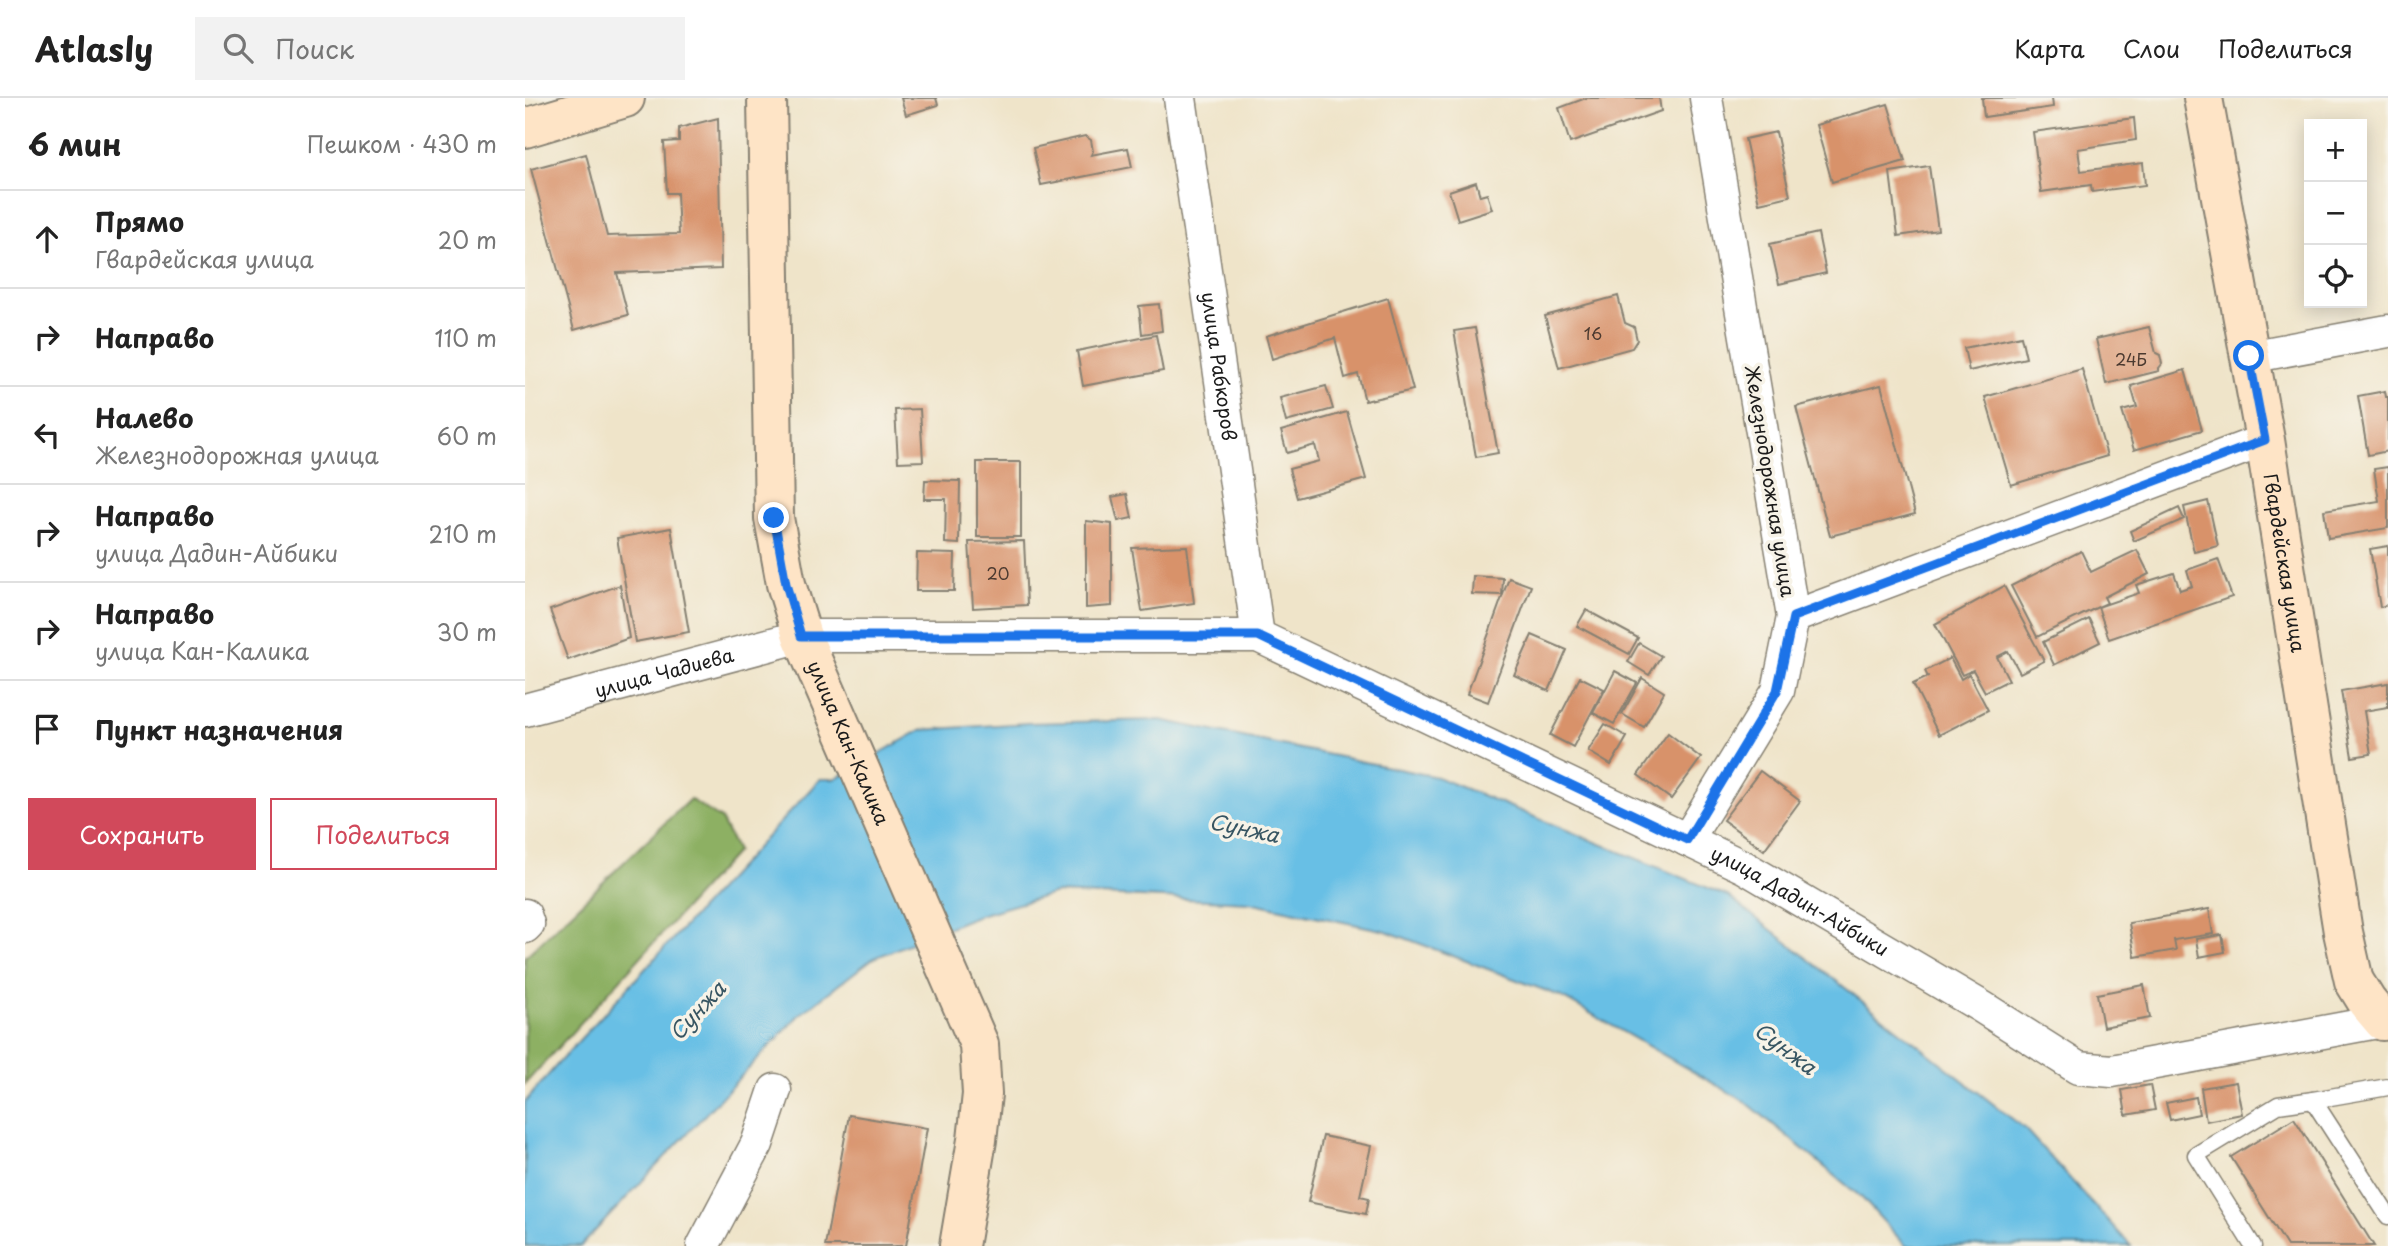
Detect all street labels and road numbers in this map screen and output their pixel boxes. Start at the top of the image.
street label: улица Рабкоров [1195,290,1245,442]
street label: Железнодорожная улица [1739,363,1803,599]
street label: Гвардейская улица [2257,471,2313,654]
street label: улица Чадиева [591,640,737,704]
street label: улица Кан-Калика [801,656,897,829]
street label: улица Дадин-Айбики [1706,838,1894,962]

